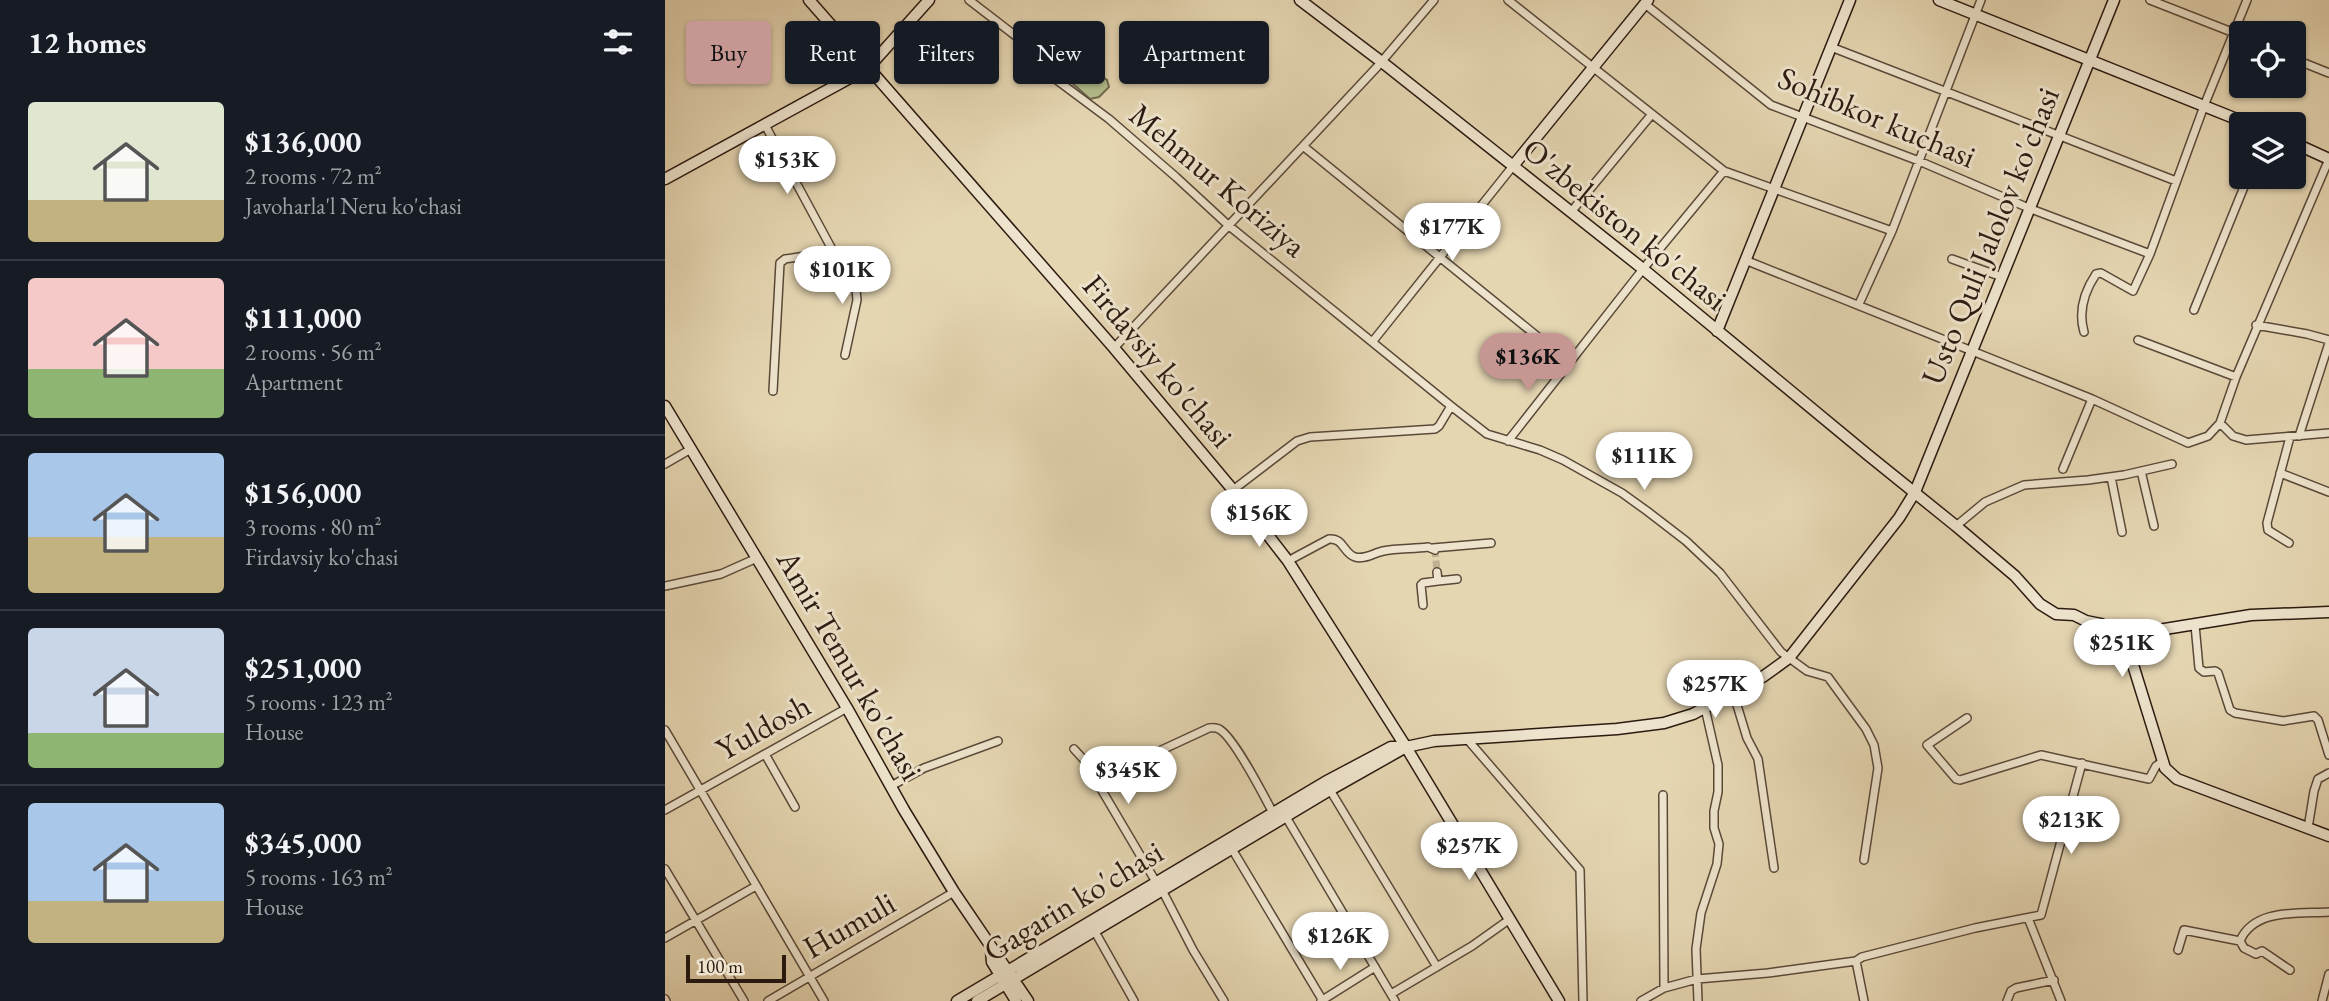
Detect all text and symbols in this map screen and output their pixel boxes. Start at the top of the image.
chip: Buy [686,21,771,84]
chip: Rent [785,21,880,84]
chip: Filters [894,21,999,84]
chip: New [1013,21,1105,84]
chip: Apartment [1119,21,1269,84]
map controls [2229,21,2306,189]
button: locate [2229,21,2306,98]
text: 12 homes [28,23,146,62]
icon: filters [599,23,637,61]
street label: Sohibkor kuchasi [1772,56,1982,178]
street label: Usto Quli Jalolov ko'chasi [1911,81,2069,391]
street label: Mehmur Koriziya [1121,94,1315,266]
button: layers [2229,112,2306,189]
text: $136,000 [245,122,361,161]
street label: O'zbekiston ko'chasi [1514,128,1736,320]
icon: home [84,130,168,214]
pin: $153K [738,136,836,196]
text: $153K [755,144,819,174]
text: 2 rooms · 72 m² [245,161,382,191]
text: Javoharla'l Neru ko'chasi [245,191,462,221]
pin: $177K [1403,204,1501,263]
text: $177K [1420,211,1484,241]
pin: $101K [793,246,891,306]
text: $101K [810,254,874,284]
street label: Firdavsiy ko'chasi [1073,266,1243,456]
text: $111,000 [245,298,361,337]
icon: home [84,306,168,390]
pin: $136K [1479,334,1577,393]
text: 2 rooms · 56 m² [245,337,382,367]
text: $136K [1496,341,1560,371]
text: Apartment [245,367,343,397]
pin: $111K [1595,433,1693,492]
text: $111K [1612,440,1676,470]
text: $156,000 [245,473,361,512]
icon: home [84,481,168,565]
pin: $156K [1210,490,1308,549]
text: $156K [1227,497,1291,527]
text: 3 rooms · 80 m² [245,512,382,542]
street label: Amir Temur ko'chasi [767,541,933,788]
text: Firdavsiy ko'chasi [245,542,398,572]
pin: $251K [2073,620,2171,679]
text: $251K [2090,627,2154,657]
text: $251,000 [245,648,361,687]
icon: home [84,656,168,740]
pin: $257K [1666,660,1764,720]
text: $257K [1683,668,1747,698]
street label: Yuldosh [708,684,818,770]
text: 5 rooms · 123 m² [245,687,393,717]
text: House [245,717,304,747]
pin: $345K [1079,746,1177,806]
text: $345K [1096,754,1160,784]
pin: $213K [2022,796,2120,856]
text: $213K [2039,804,2103,834]
pin: $257K [1420,822,1518,882]
text: $345,000 [245,823,361,862]
text: $257K [1437,830,1501,860]
icon: home [84,831,168,915]
street label: Gagarin ko'chasi [975,831,1171,971]
text: 5 rooms · 163 m² [245,862,393,892]
street label: Humuli [795,882,903,968]
text: House [245,892,304,922]
pin: $126K [1291,912,1389,972]
text: $126K [1308,920,1372,950]
scale bar [686,952,786,984]
text: 100 m [697,954,743,979]

